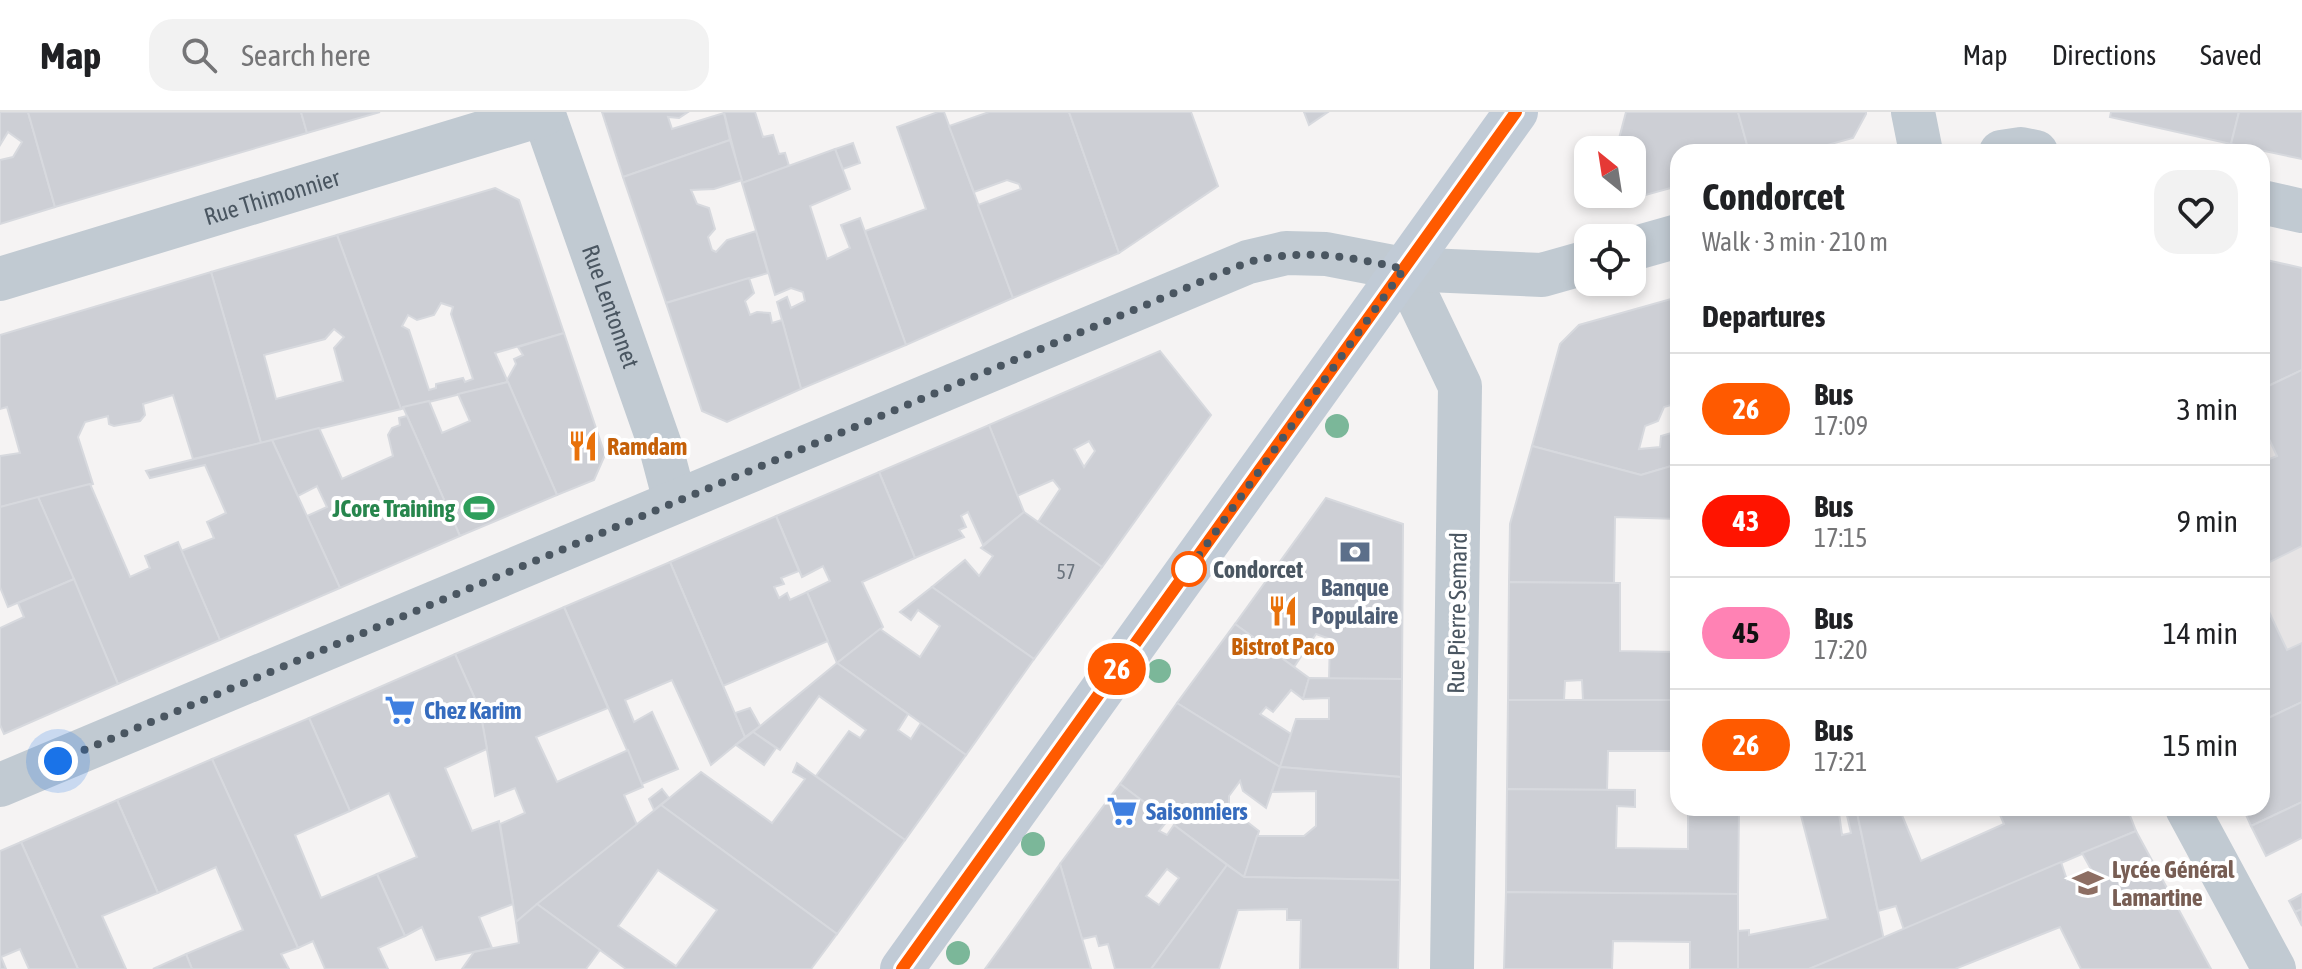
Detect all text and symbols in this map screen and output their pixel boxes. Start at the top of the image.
search box [149,19,709,91]
icon: search [177,33,221,77]
text: Map [40,34,101,77]
text: Search here [241,38,371,72]
text: Map [1963,39,2008,71]
text: Directions [2052,39,2156,71]
text: Saved [2200,39,2262,71]
north arrow [1574,136,1646,208]
map controls [1574,136,1646,296]
street label: Rue Thimonnier [201,163,344,230]
button: heart [2154,170,2238,254]
text: Condorcet [1702,175,1845,218]
button: locate [1574,224,1646,296]
text: Walk · 3 min · 210 m [1702,227,1888,257]
street label: Rue Lentonnet [577,241,645,372]
text: Departures [1702,299,1825,333]
text: Bus [1814,377,1853,411]
text: 3 min [2177,392,2238,426]
text: 26 [1733,393,1759,425]
text: 17:09 [1814,411,1868,441]
restaurant icon: Ramdam [566,429,600,463]
place label: Ramdam [607,433,687,460]
text: Bus [1814,489,1853,523]
sports icon: JCore Training [462,491,496,525]
place label: JCore Training [331,495,456,522]
text: 9 min [2177,504,2238,538]
text: 43 [1733,505,1759,537]
text: 17:15 [1814,523,1868,553]
street label: Rue Pierre Semard [1442,532,1472,694]
bank icon: Banque Populaire [1338,535,1372,569]
marker: Condorcet [1172,552,1206,586]
place label: Condorcet [1213,556,1303,583]
house number: 57 [1057,560,1075,583]
place label: Banque Populaire [1312,574,1398,629]
restaurant icon: Bistrot Paco [1266,594,1300,628]
text: Bus [1814,601,1853,635]
text: 14 min [2163,616,2238,650]
text: 45 [1733,617,1759,649]
place label: Bistrot Paco [1231,633,1335,660]
text: 17:20 [1814,635,1868,665]
line badge: 26 [1081,643,1153,695]
text: 26 [1104,653,1130,685]
supermarket icon: Chez Karim [383,693,417,727]
place label: Chez Karim [424,697,522,724]
text: Bus [1814,713,1853,747]
text: 15 min [2163,728,2238,762]
text: 26 [1733,729,1759,761]
your location [38,741,78,781]
text: 17:21 [1814,747,1868,777]
supermarket icon: Saisonniers [1105,794,1139,828]
place label: Saisonniers [1146,798,1248,825]
place label: Lycée Général Lamartine [2112,856,2235,911]
school or university icon: Lycée Général Lamartine [2071,866,2105,900]

